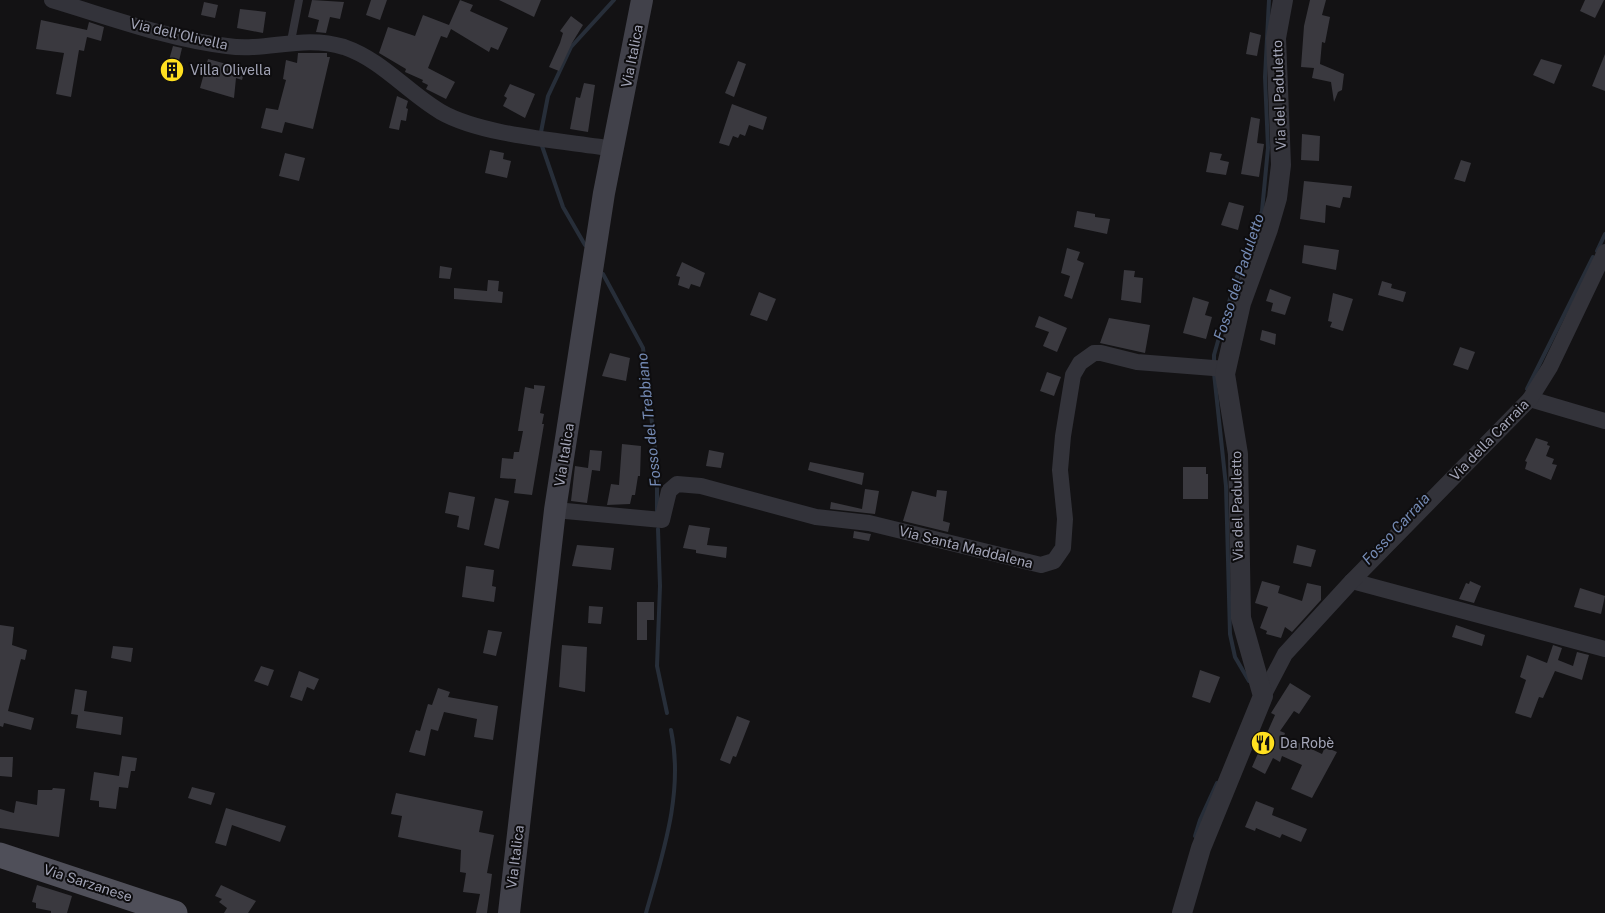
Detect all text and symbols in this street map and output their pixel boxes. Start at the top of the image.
street label: Via dell'Olivella [129,15,229,53]
street label: Via Italica [618,23,646,89]
street label: Via del Paduletto [1269,40,1289,150]
building icon: Villa Olivella [159,57,185,83]
place label: Villa Olivella [190,62,271,78]
water label: Fosso del Paduletto [1210,211,1267,342]
water label: Fosso del Trebbiano [633,352,664,488]
street label: Via della Carraia [1446,396,1532,484]
street label: Via Italica [551,422,577,488]
street label: Via del Paduletto [1228,451,1246,561]
water label: Fosso Carraia [1358,489,1433,568]
street label: Via Santa Maddalena [897,523,1035,571]
restaurant icon: Da Robè [1250,730,1276,756]
place label: Da Robè [1280,735,1334,751]
street label: Via Italica [503,824,527,890]
street label: Via Sarzanese [42,861,134,905]

